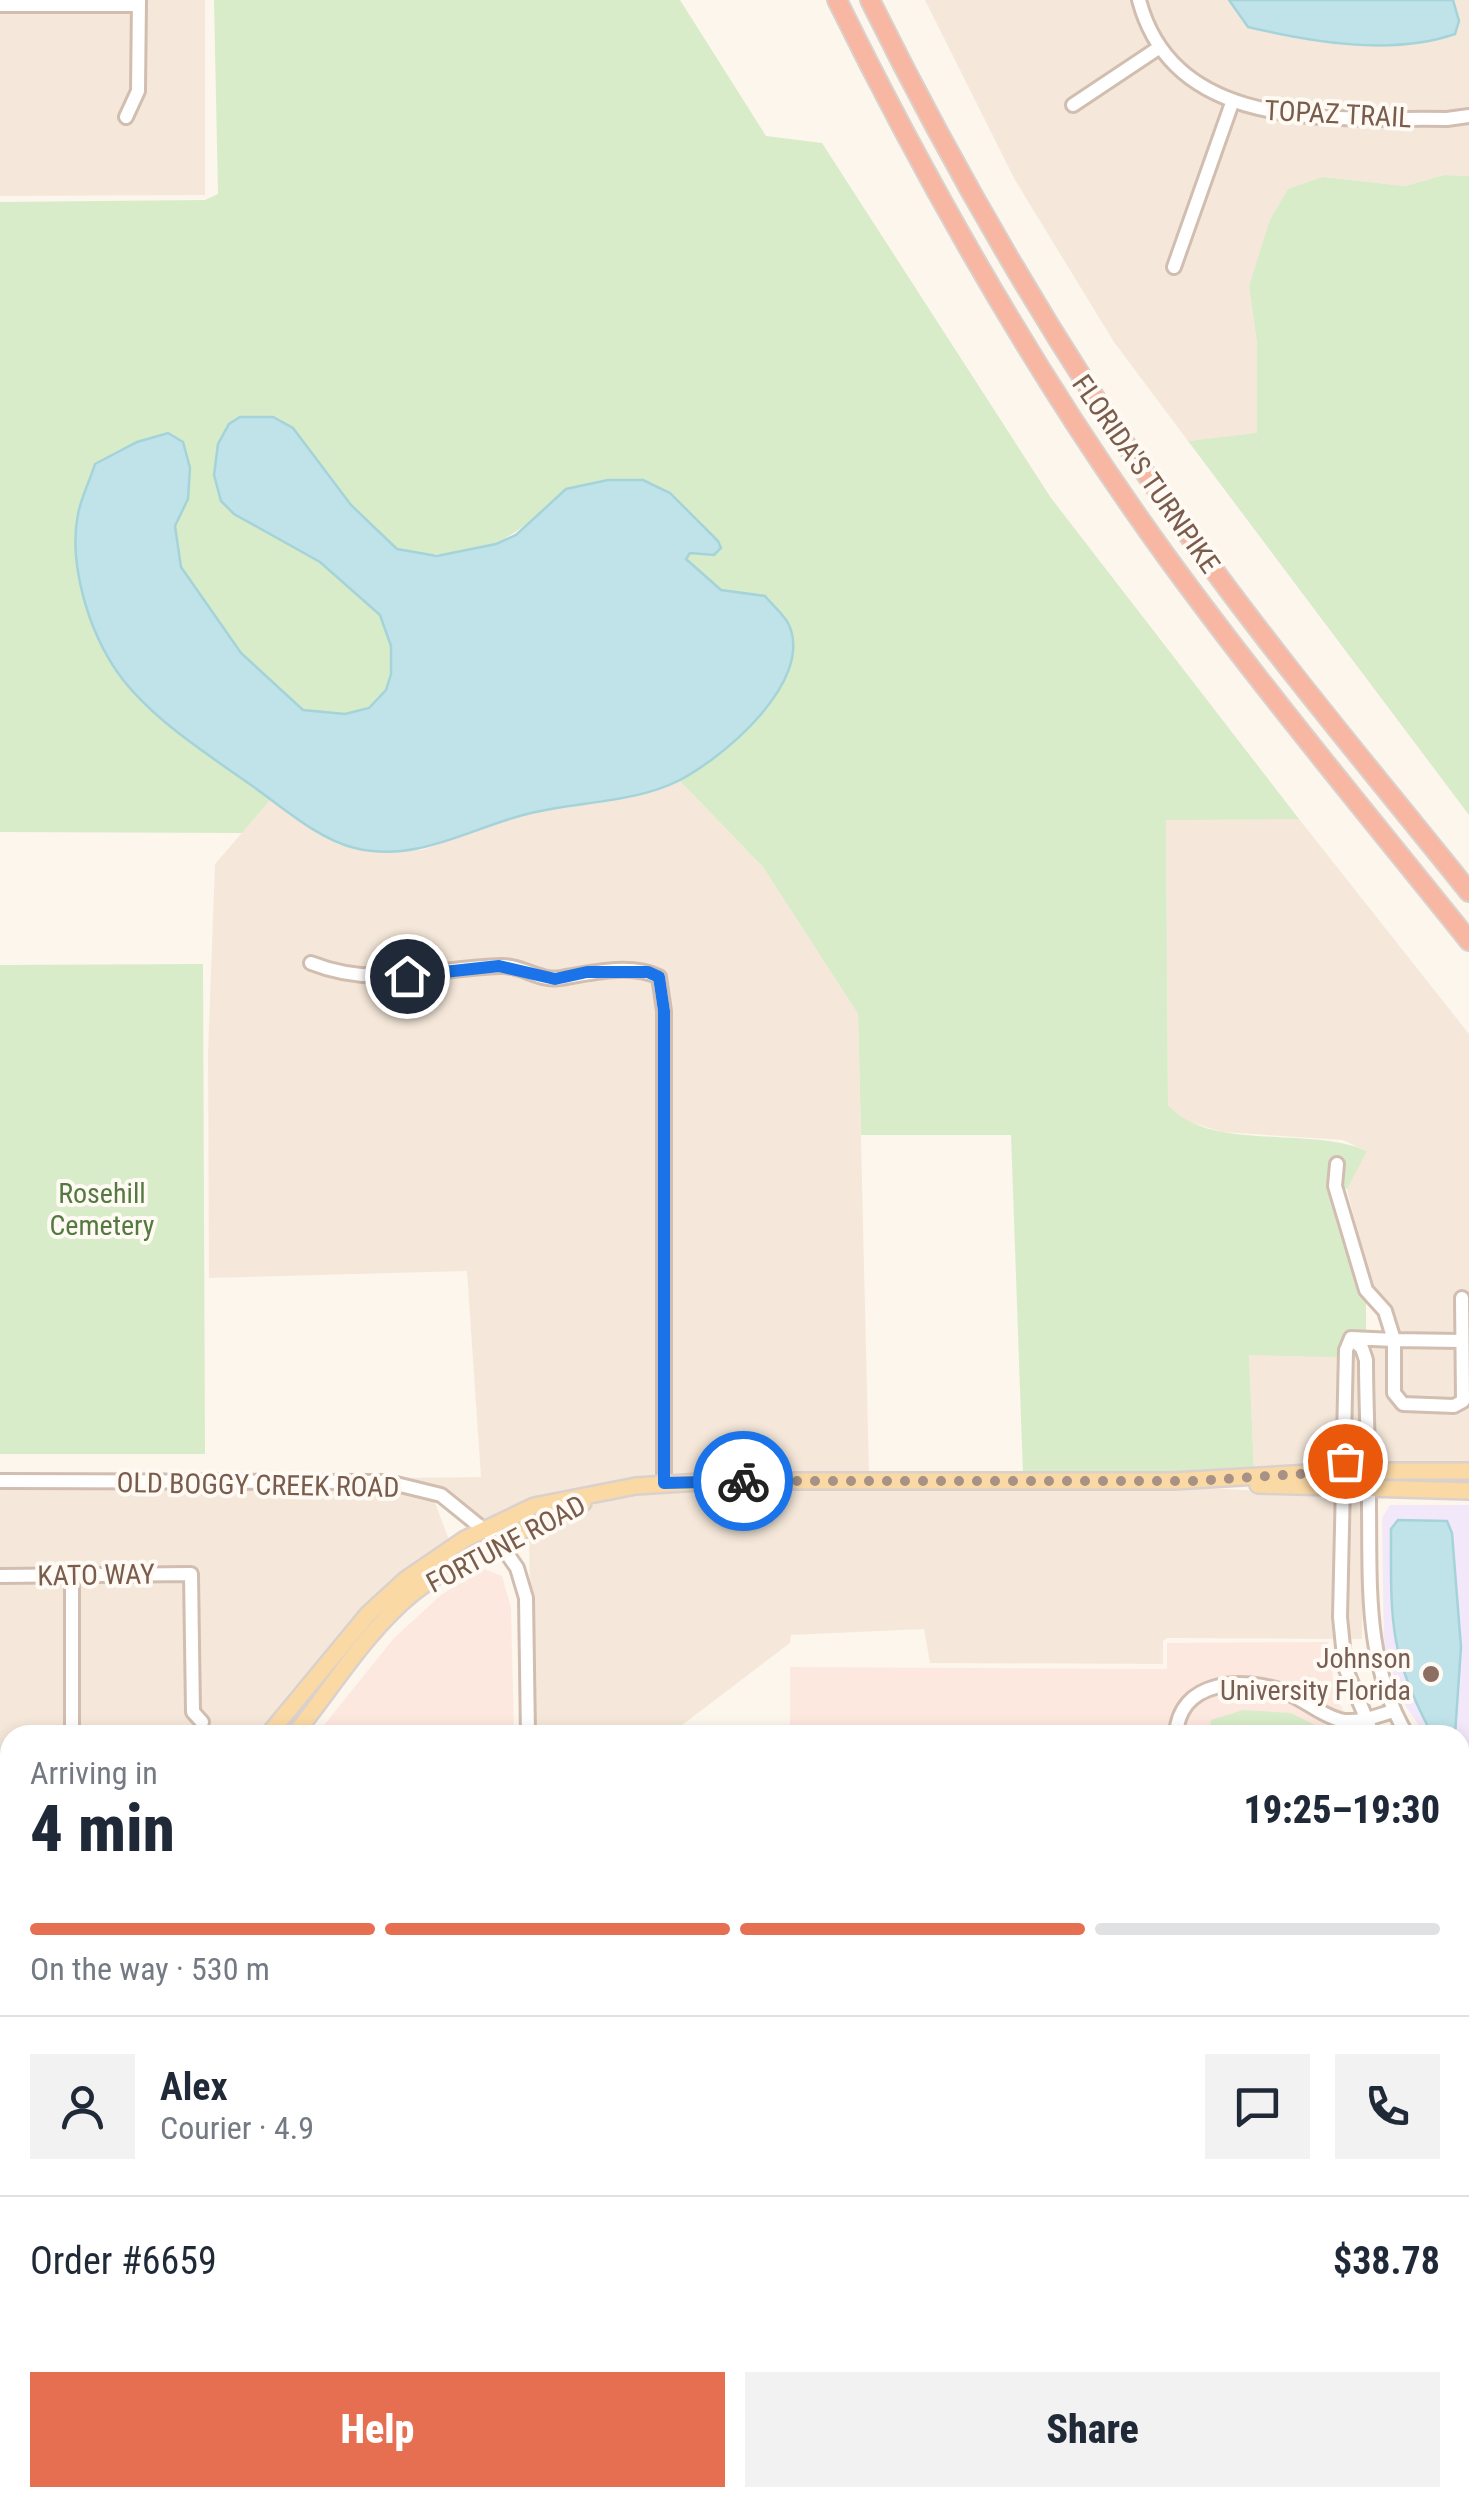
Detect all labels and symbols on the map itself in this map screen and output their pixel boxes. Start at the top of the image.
street label: TOPAZ TRAIL [1264,94,1412,134]
street label: FLORIDA'S TURNPIKE [1065,369,1227,579]
pin [365,934,450,1019]
park label: Rosehill Cemetery [49,1177,155,1242]
pin [1303,1419,1388,1504]
courier [693,1431,793,1531]
street label: OLD BOGGY CREEK ROAD [116,1466,400,1504]
street label: FORTUNE ROAD [421,1488,591,1600]
street label: KATO WAY [37,1557,155,1593]
place label: Johnson University Florida [1220,1642,1411,1707]
marker: Johnson University Florida [1420,1663,1442,1685]

